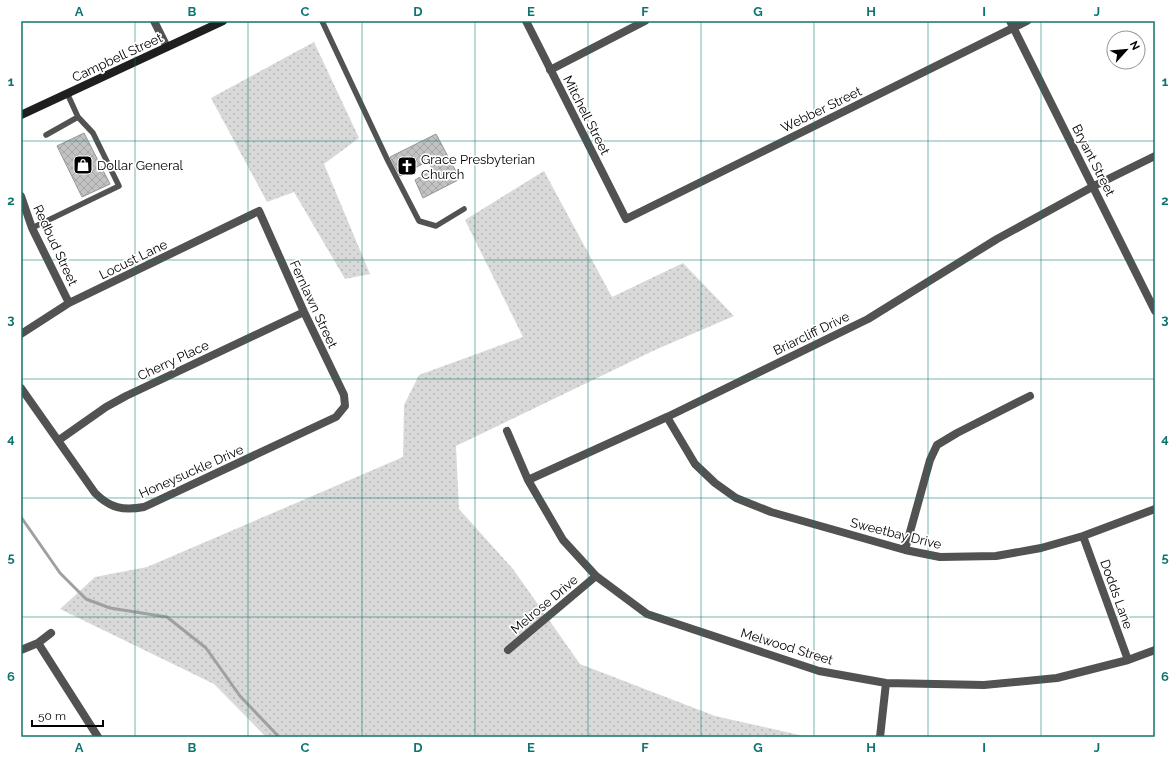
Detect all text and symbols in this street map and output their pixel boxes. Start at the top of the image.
text: A [75,4,84,19]
text: B [188,4,197,19]
text: C [301,4,310,19]
text: D [413,4,423,19]
text: E [527,4,535,19]
text: F [641,4,649,19]
text: G [753,4,763,19]
text: H [866,4,876,19]
text: I [982,4,986,19]
text: J [1094,4,1100,19]
street label: Campbell Street [70,30,165,85]
north arrow [1106,30,1146,70]
text: N [1127,39,1142,52]
street label: Mitchell Street [560,73,613,158]
text: 1 [8,74,15,89]
text: 1 [1162,74,1169,89]
street label: Webber Street [779,83,864,135]
street label: Bryant Street [1069,122,1118,199]
place label: Grace Presbyterian Church [421,152,535,182]
shop icon: Dollar General [72,154,94,176]
church icon: Grace Presbyterian Church [396,155,418,177]
place label: Dollar General [97,158,184,173]
text: 2 [7,193,15,208]
text: 2 [1161,193,1169,208]
street label: Redbud Street [30,203,81,288]
street label: Locust Lane [97,236,170,282]
street label: Fernlawn Street [287,258,341,351]
street label: Briarcliff Drive [771,308,852,358]
text: 3 [7,312,15,327]
text: 3 [1161,312,1169,327]
street label: Cherry Place [135,337,211,383]
text: 4 [7,431,15,446]
text: 4 [1161,431,1169,446]
street label: Honeysuckle Drive [137,442,246,501]
street label: Sweetbay Drive [849,515,943,552]
text: 5 [7,550,15,565]
text: 5 [1161,550,1169,565]
street label: Dodds Lane [1097,557,1136,631]
street label: Melrose Drive [508,572,581,637]
street label: Melwood Street [739,625,835,668]
text: 6 [7,669,15,684]
text: 6 [1161,669,1169,684]
scale bar [32,702,103,728]
text: 50 m [38,709,66,723]
text: A [75,740,84,755]
text: B [188,740,197,755]
text: C [301,740,310,755]
text: D [413,740,423,755]
text: E [527,740,535,755]
text: F [641,740,649,755]
text: G [753,740,763,755]
text: H [866,740,876,755]
text: I [982,740,986,755]
text: J [1094,740,1100,755]

